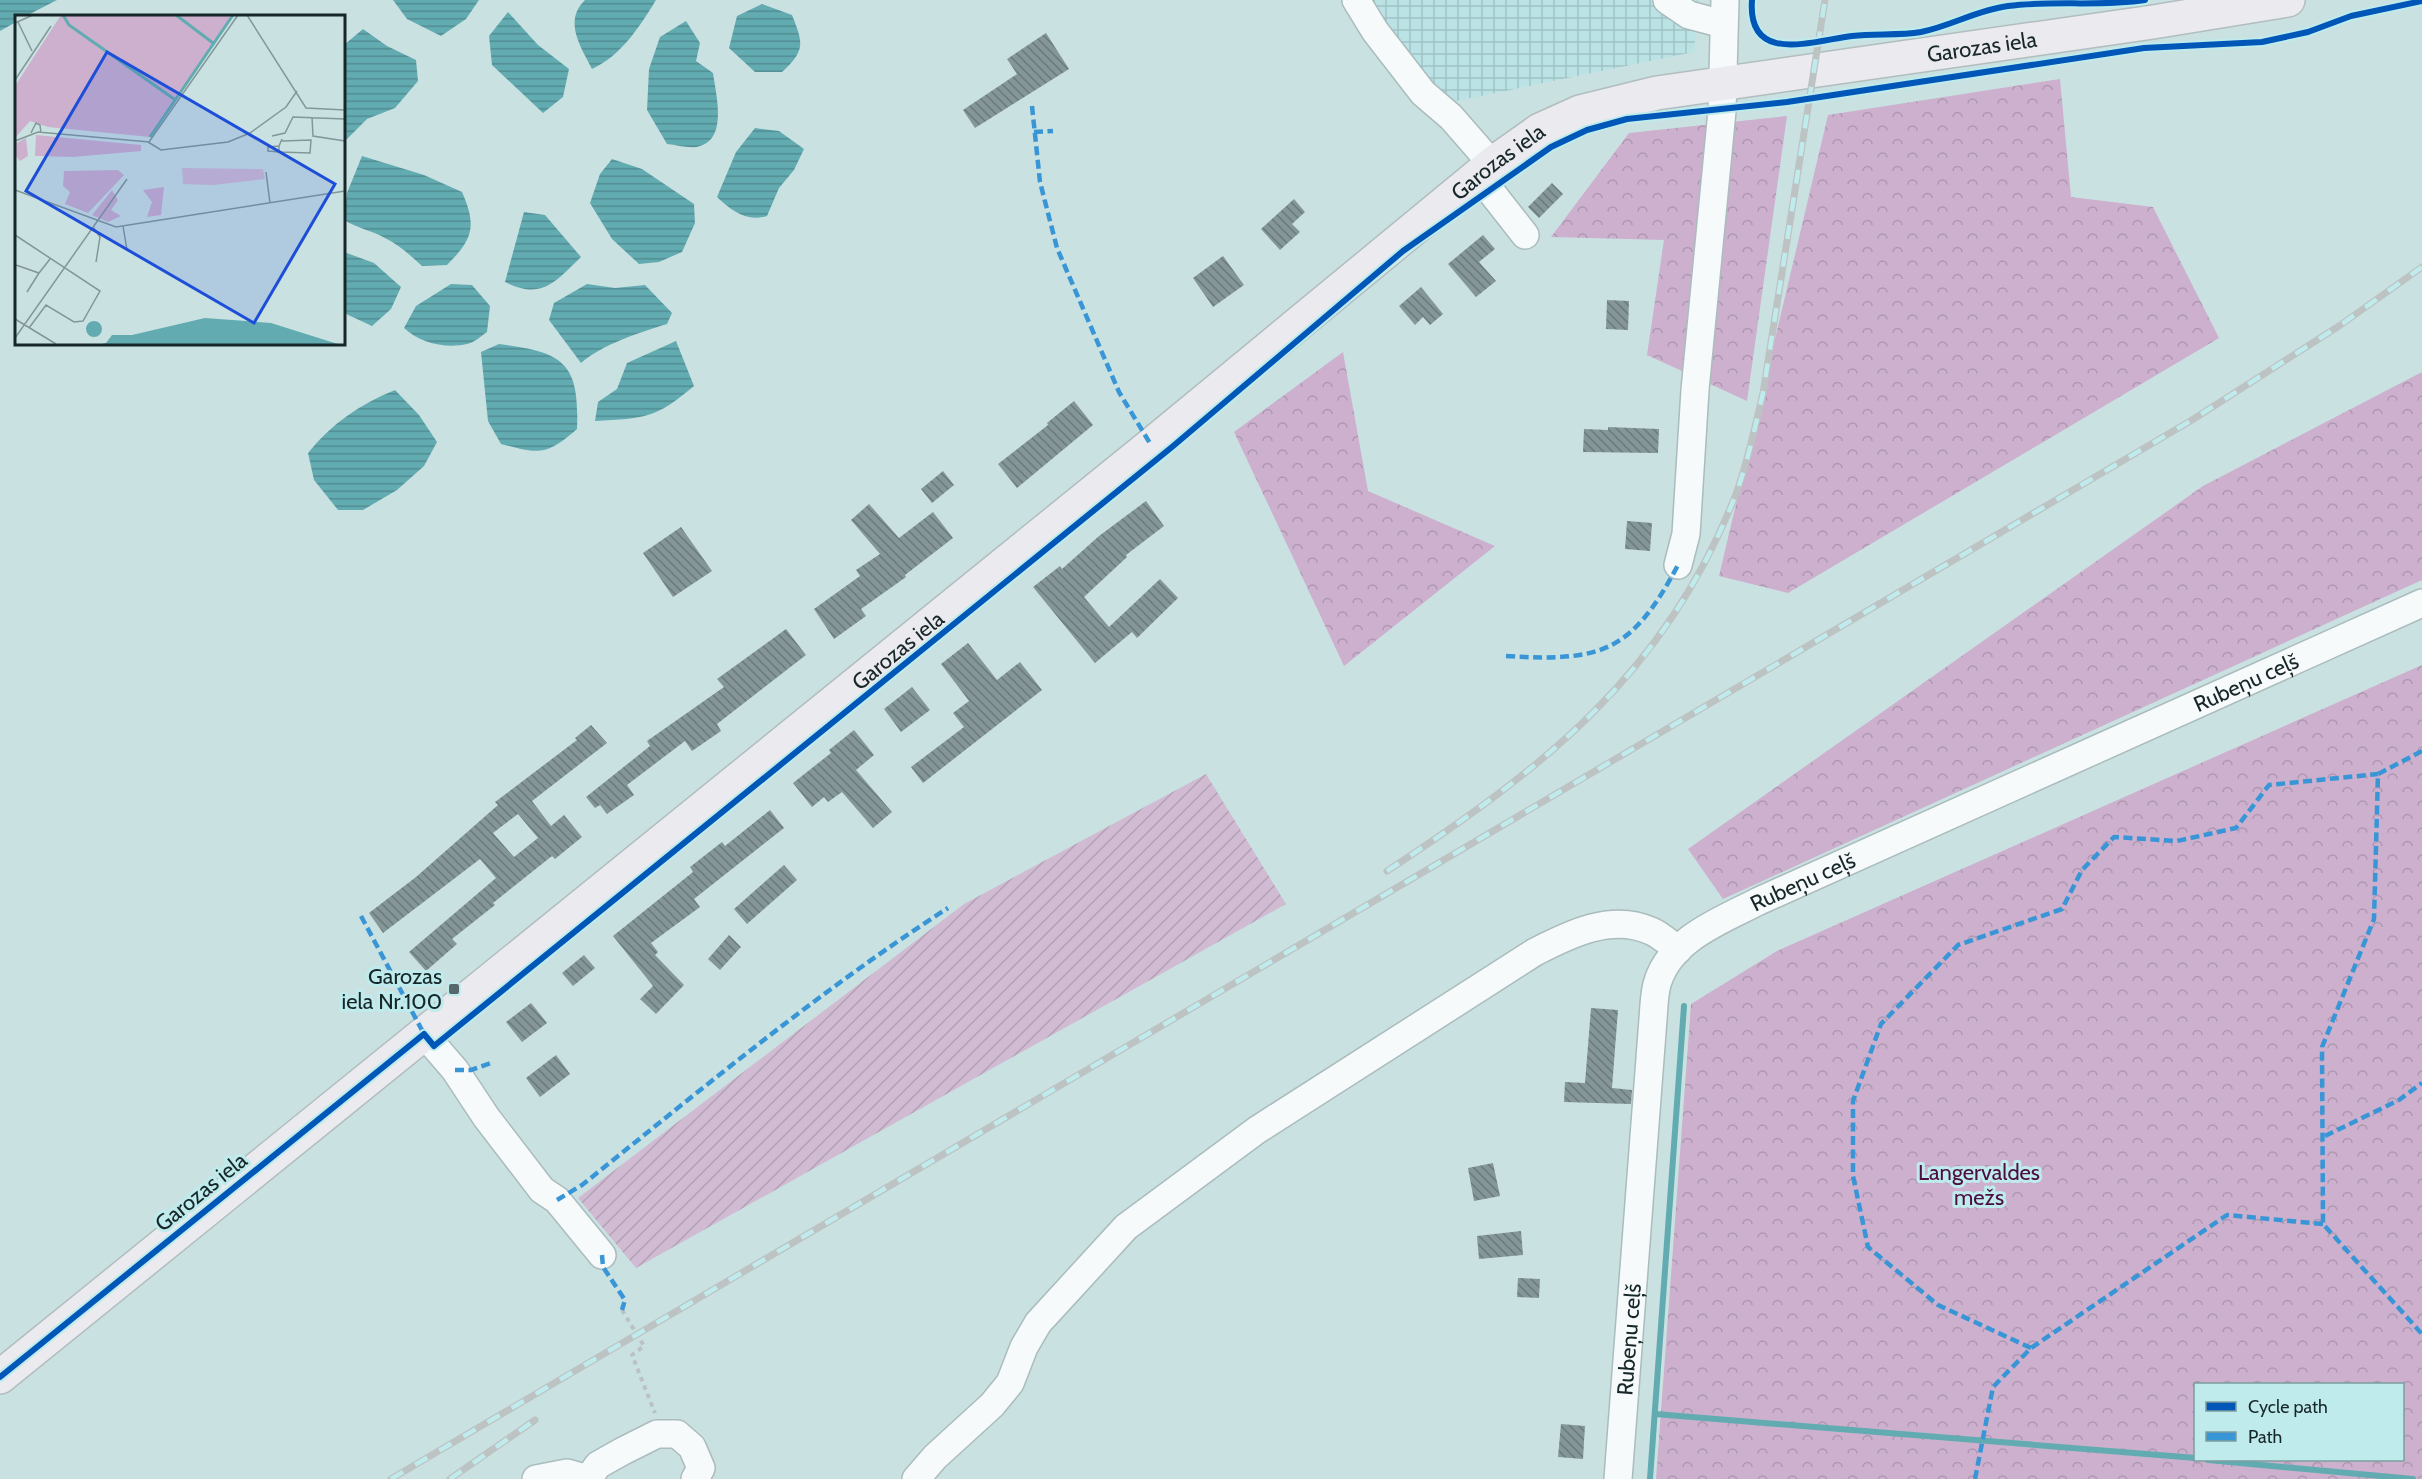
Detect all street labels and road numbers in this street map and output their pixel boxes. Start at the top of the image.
street label: Garozas iela [1925,25,2039,68]
street label: Garozas iela [1445,117,1550,206]
street label: Garozas iela [846,605,949,695]
street label: Rubeņu ceļš [2189,647,2303,718]
street label: Rubeņu ceļš [1745,846,1859,917]
street label: Garozas iela [150,1146,253,1237]
street label: Rubeņu ceļš [1611,1282,1647,1396]

